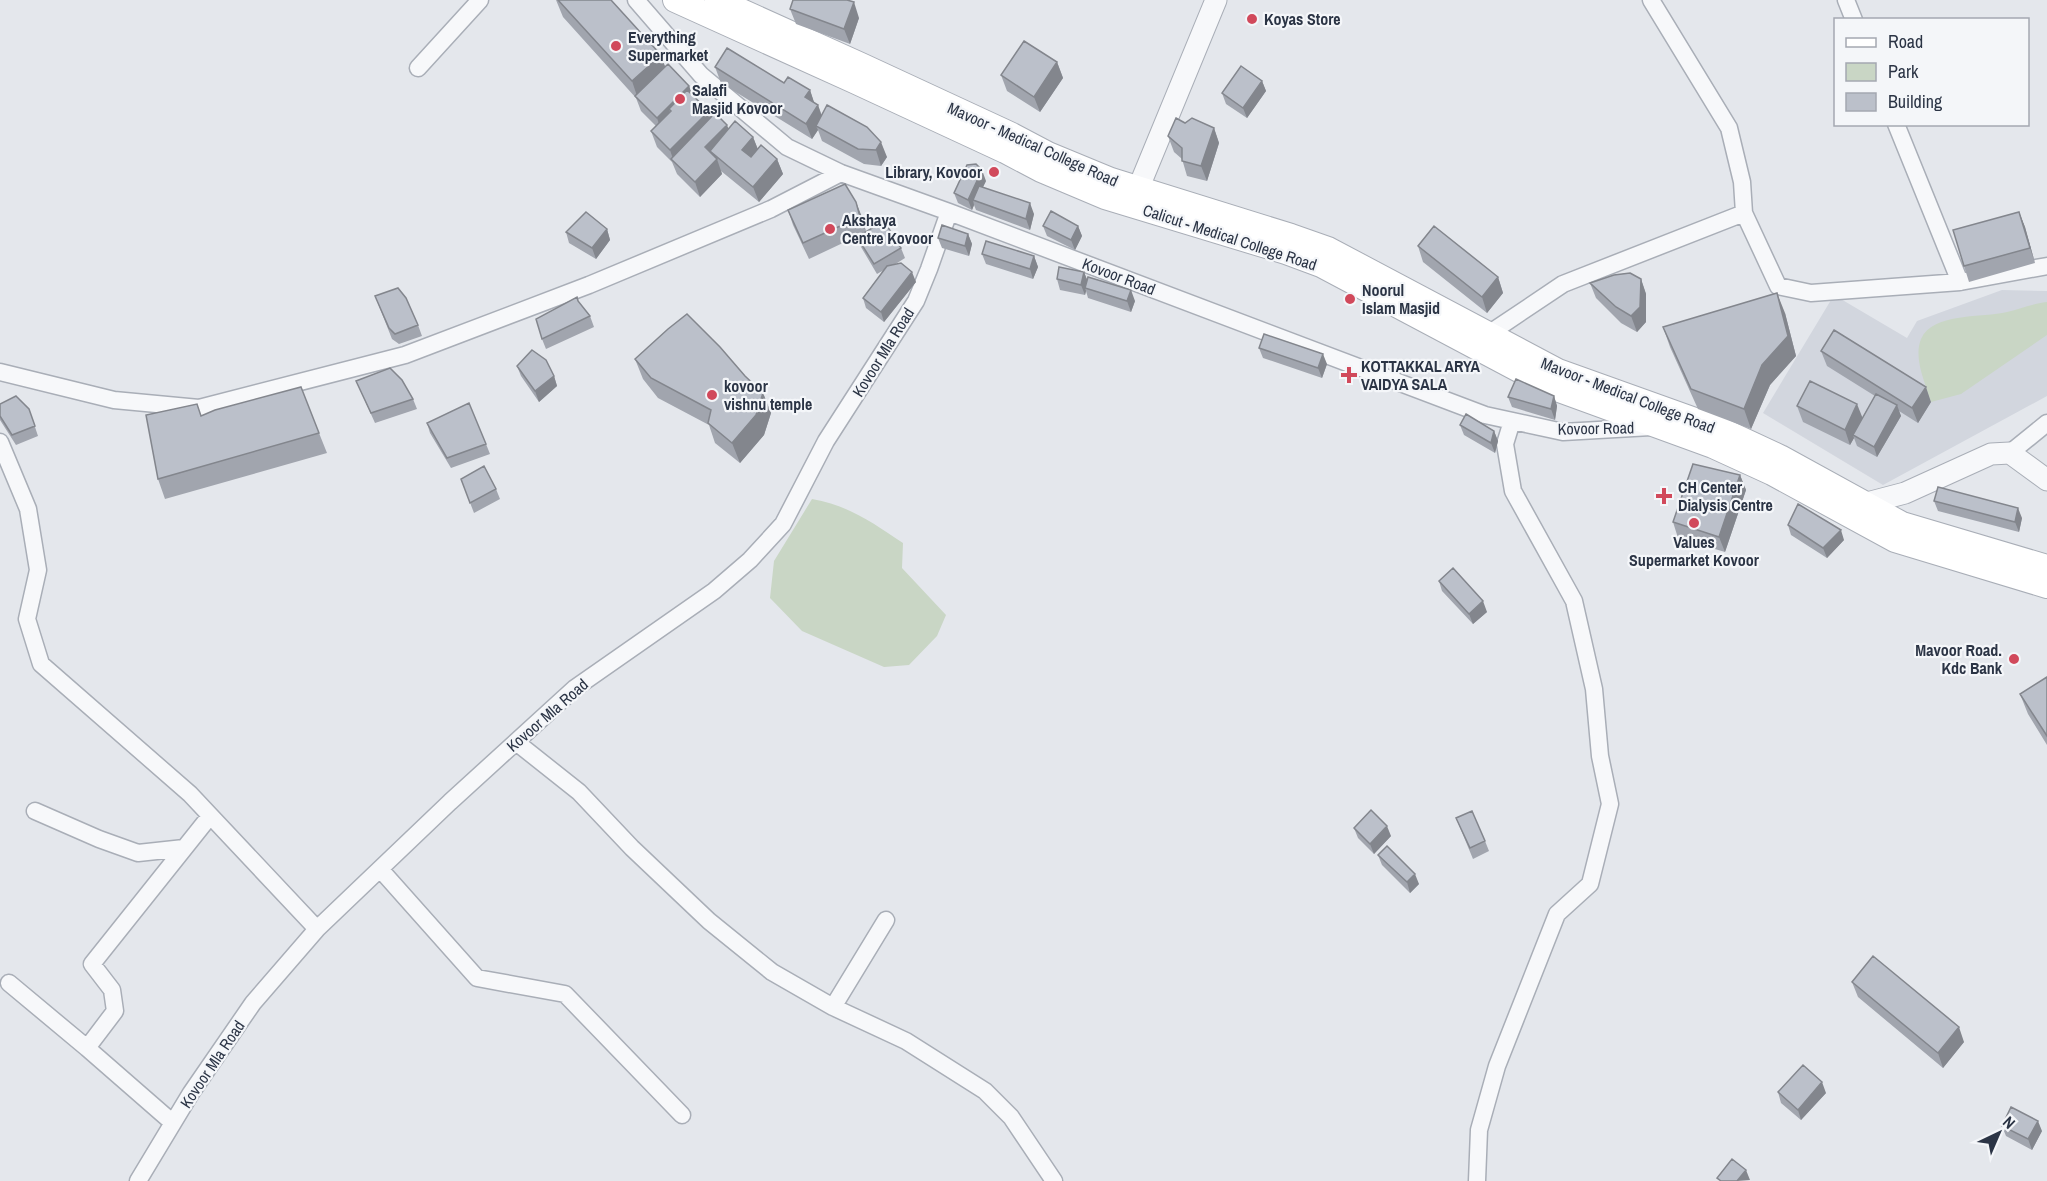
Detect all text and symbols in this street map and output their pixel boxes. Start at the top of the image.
place label: Koyas Store [1264,8,1341,30]
marker: Koyas Store [1245,12,1259,26]
legend [1834,18,2029,126]
place label: Everything Supermarket [628,26,709,66]
text: Road [1888,29,1923,54]
marker: Everything Supermarket [609,39,623,53]
text: Park [1888,59,1919,84]
place label: Salafi Masjid Kovoor [692,79,783,119]
text: Building [1888,89,1943,114]
marker: Salafi Masjid Kovoor [673,92,687,106]
street label: Mavoor - Medical College Road [944,96,1122,192]
place label: Library, Kovoor [885,161,983,183]
marker: Library, Kovoor [987,165,1001,179]
street label: Calicut - Medical College Road [1140,198,1320,276]
place label: Akshaya Centre Kovoor [842,209,934,249]
marker: Akshaya Centre Kovoor [823,222,837,236]
street label: Kovoor Road [1079,252,1159,300]
place label: Noorul Islam Masjid [1362,279,1440,319]
marker: Noorul Islam Masjid [1343,292,1357,306]
street label: Kovoor Mla Road [847,303,919,401]
street label: Mavoor - Medical College Road [1538,352,1718,438]
place label: KOTTAKKAL ARYA VAIDYA SALA [1361,355,1481,395]
marker: KOTTAKKAL ARYA VAIDYA SALA [1342,368,1356,382]
place label: kovoor vishnu temple [724,375,812,415]
marker: kovoor vishnu temple [705,388,719,402]
street label: Kovoor Road [1558,416,1634,440]
place label: CH Center Dialysis Centre [1678,476,1773,516]
marker: CH Center Dialysis Centre [1655,487,1673,505]
marker: Values Supermarket Kovoor [1687,516,1701,530]
place label: Values Supermarket Kovoor [1629,531,1760,571]
place label: Mavoor Road. Kdc Bank [1915,639,2003,679]
marker: Mavoor Road. Kdc Bank [2007,652,2021,666]
street label: Kovoor Mla Road [502,673,592,757]
street label: Kovoor Mla Road [175,1016,249,1112]
north arrow [1969,1103,2029,1163]
text: N [1998,1111,2020,1133]

